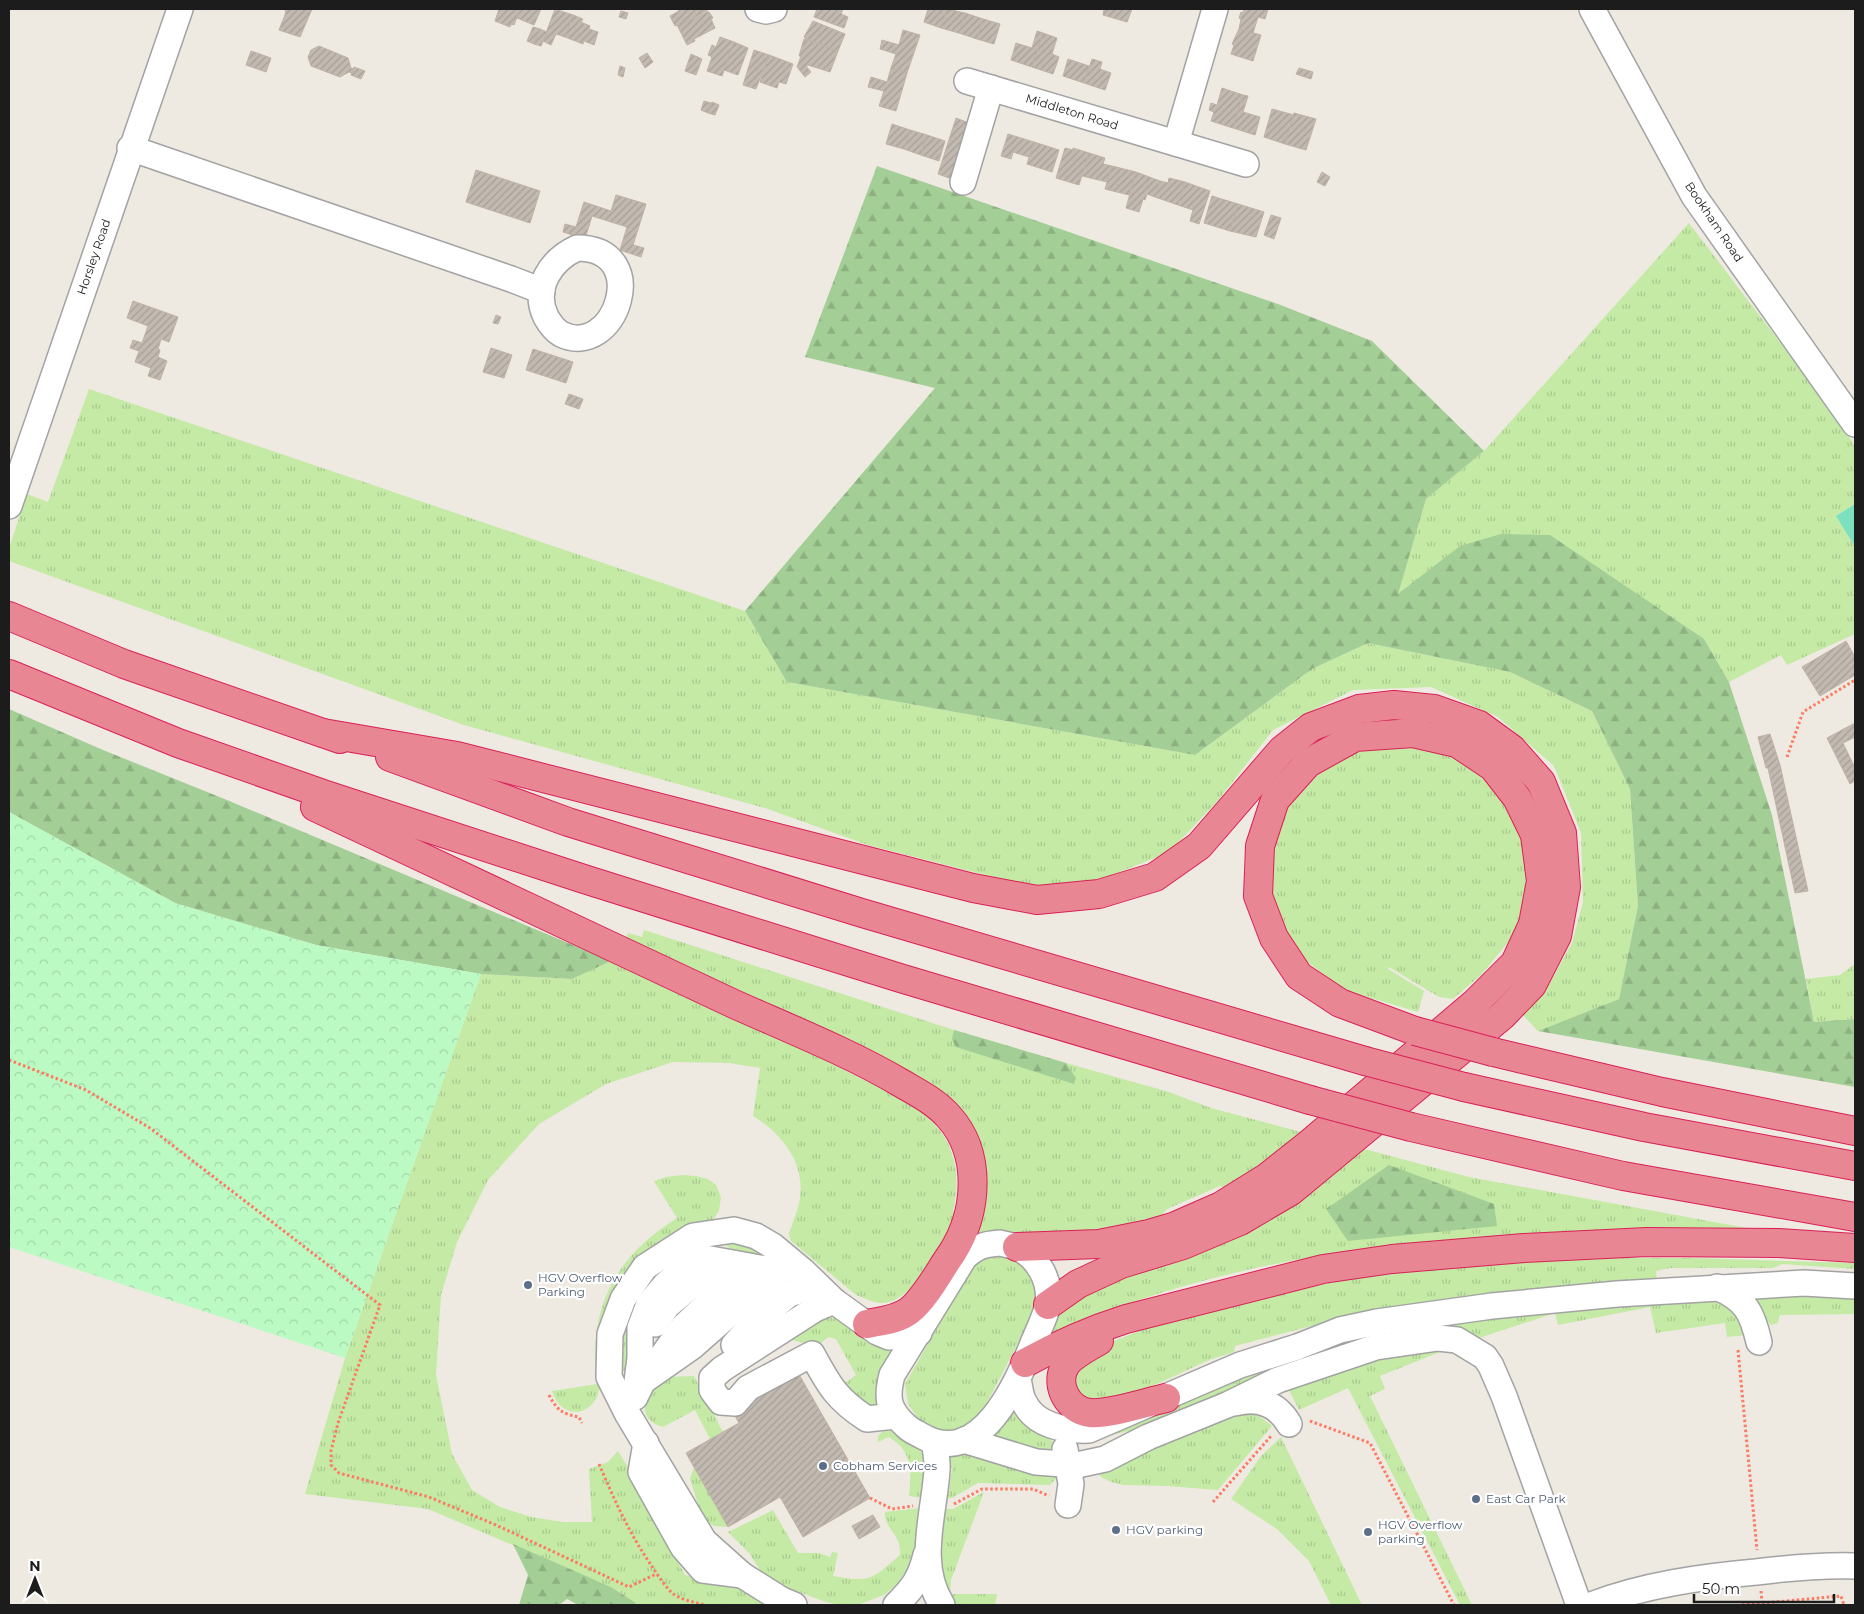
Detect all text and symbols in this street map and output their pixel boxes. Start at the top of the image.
street label: Middleton Road [1024,90,1120,133]
street label: Bookham Road [1682,179,1747,265]
street label: Horsley Road [74,217,114,297]
place label: HGV Overflow Parking [538,1270,623,1299]
marker: HGV Overflow Parking [522,1279,534,1291]
place label: Cobham Services [833,1458,937,1473]
marker: Cobham Services [817,1460,829,1472]
place label: East Car Park [1486,1491,1567,1506]
marker: East Car Park [1470,1493,1482,1505]
place label: HGV Overflow parking [1378,1517,1463,1546]
place label: HGV parking [1126,1522,1203,1537]
marker: HGV parking [1110,1524,1122,1536]
marker: HGV Overflow parking [1362,1526,1374,1538]
north arrow [10,1554,60,1604]
text: N [29,1557,41,1575]
scale bar [1694,1572,1834,1604]
text: 50 m [1702,1579,1740,1598]

